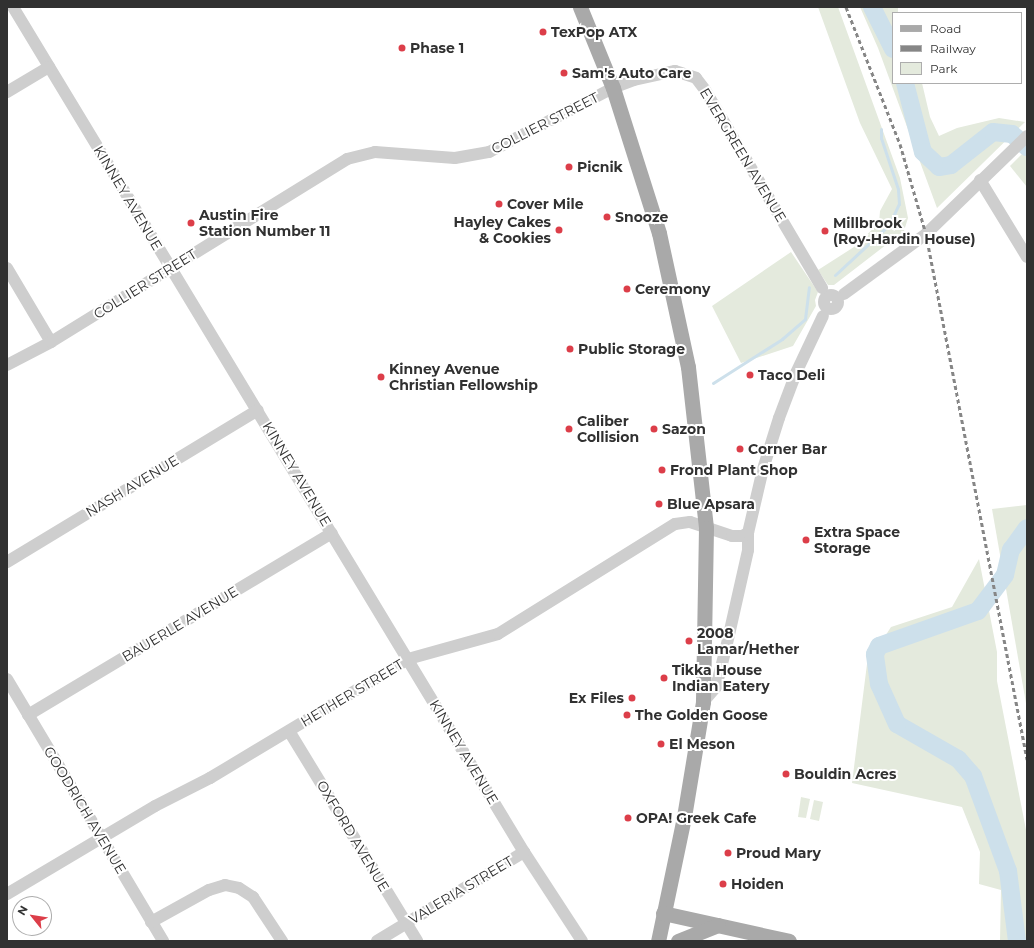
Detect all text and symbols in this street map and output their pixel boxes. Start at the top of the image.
legend [892,12,1022,84]
text: Road [930,21,961,36]
place label: TexPop ATX [551,24,637,40]
marker: TexPop ATX [538,27,548,37]
place label: Phase 1 [410,40,464,56]
text: Railway [930,41,976,56]
marker: Phase 1 [397,43,407,53]
text: Park [930,61,957,76]
place label: Sam's Auto Care [572,65,692,81]
marker: Sam's Auto Care [559,68,569,78]
street label: EVERGREEN AVENUE [696,85,790,225]
street label: COLLIER STREET [488,89,602,157]
street label: KINNEY AVENUE [90,143,166,253]
place label: Picnik [577,159,623,175]
marker: Picnik [564,162,574,172]
place label: Cover Mile [507,196,583,212]
marker: Cover Mile [494,199,504,209]
place label: Austin Fire Station Number 11 [199,207,331,240]
place label: Snooze [615,209,668,225]
marker: Snooze [602,212,612,222]
place label: Hayley Cakes & Cookies [454,214,551,246]
place label: Millbrook (Roy-Hardin House) [833,215,976,248]
marker: Austin Fire Station Number 11 [186,218,196,228]
marker: Hayley Cakes & Cookies [554,225,564,235]
marker: Millbrook (Roy-Hardin House) [820,226,830,236]
street label: COLLIER STREET [90,245,200,323]
place label: Ceremony [635,281,710,297]
marker: Ceremony [622,284,632,294]
place label: Public Storage [578,341,685,357]
marker: Public Storage [565,344,575,354]
place label: Kinney Avenue Christian Fellowship [389,361,538,394]
place label: Taco Deli [758,367,825,383]
marker: Taco Deli [745,370,755,380]
marker: Kinney Avenue Christian Fellowship [376,372,386,382]
place label: Caliber Collision [577,413,639,446]
street label: KINNEY AVENUE [259,419,335,529]
place label: Sazon [662,421,706,437]
marker: Caliber Collision [564,424,574,434]
marker: Sazon [649,424,659,434]
place label: Corner Bar [748,441,827,457]
marker: Corner Bar [735,444,745,454]
street label: NASH AVENUE [83,452,181,520]
place label: Frond Plant Shop [670,462,798,478]
marker: Frond Plant Shop [657,465,667,475]
place label: Blue Apsara [667,496,755,512]
marker: Blue Apsara [654,499,664,509]
place label: Extra Space Storage [814,524,900,556]
marker: Extra Space Storage [801,535,811,545]
street label: BAUERLE AVENUE [119,583,241,665]
place label: 2008 Lamar/Hether [697,625,799,658]
marker: 2008 Lamar/Hether [684,636,694,646]
street label: HETHER STREET [298,656,406,730]
place label: Tikka House Indian Eatery [672,662,770,694]
marker: Tikka House Indian Eatery [659,673,669,683]
place label: Ex Files [569,690,624,706]
marker: Ex Files [627,693,637,703]
street label: KINNEY AVENUE [426,697,502,807]
place label: The Golden Goose [635,707,768,723]
marker: The Golden Goose [622,710,632,720]
place label: El Meson [669,736,735,752]
marker: El Meson [656,739,666,749]
street label: GOODRICH AVENUE [40,743,130,877]
place label: Bouldin Acres [794,766,896,782]
marker: Bouldin Acres [781,769,791,779]
street label: OXFORD AVENUE [313,777,393,895]
place label: OPA! Greek Cafe [636,810,757,826]
marker: OPA! Greek Cafe [623,813,633,823]
place label: Proud Mary [736,845,821,861]
marker: Proud Mary [723,848,733,858]
street label: VALERIA STREET [406,852,516,928]
place label: Hoiden [731,876,784,892]
marker: Hoiden [718,879,728,889]
north arrow [12,896,52,936]
text: N [14,903,31,918]

